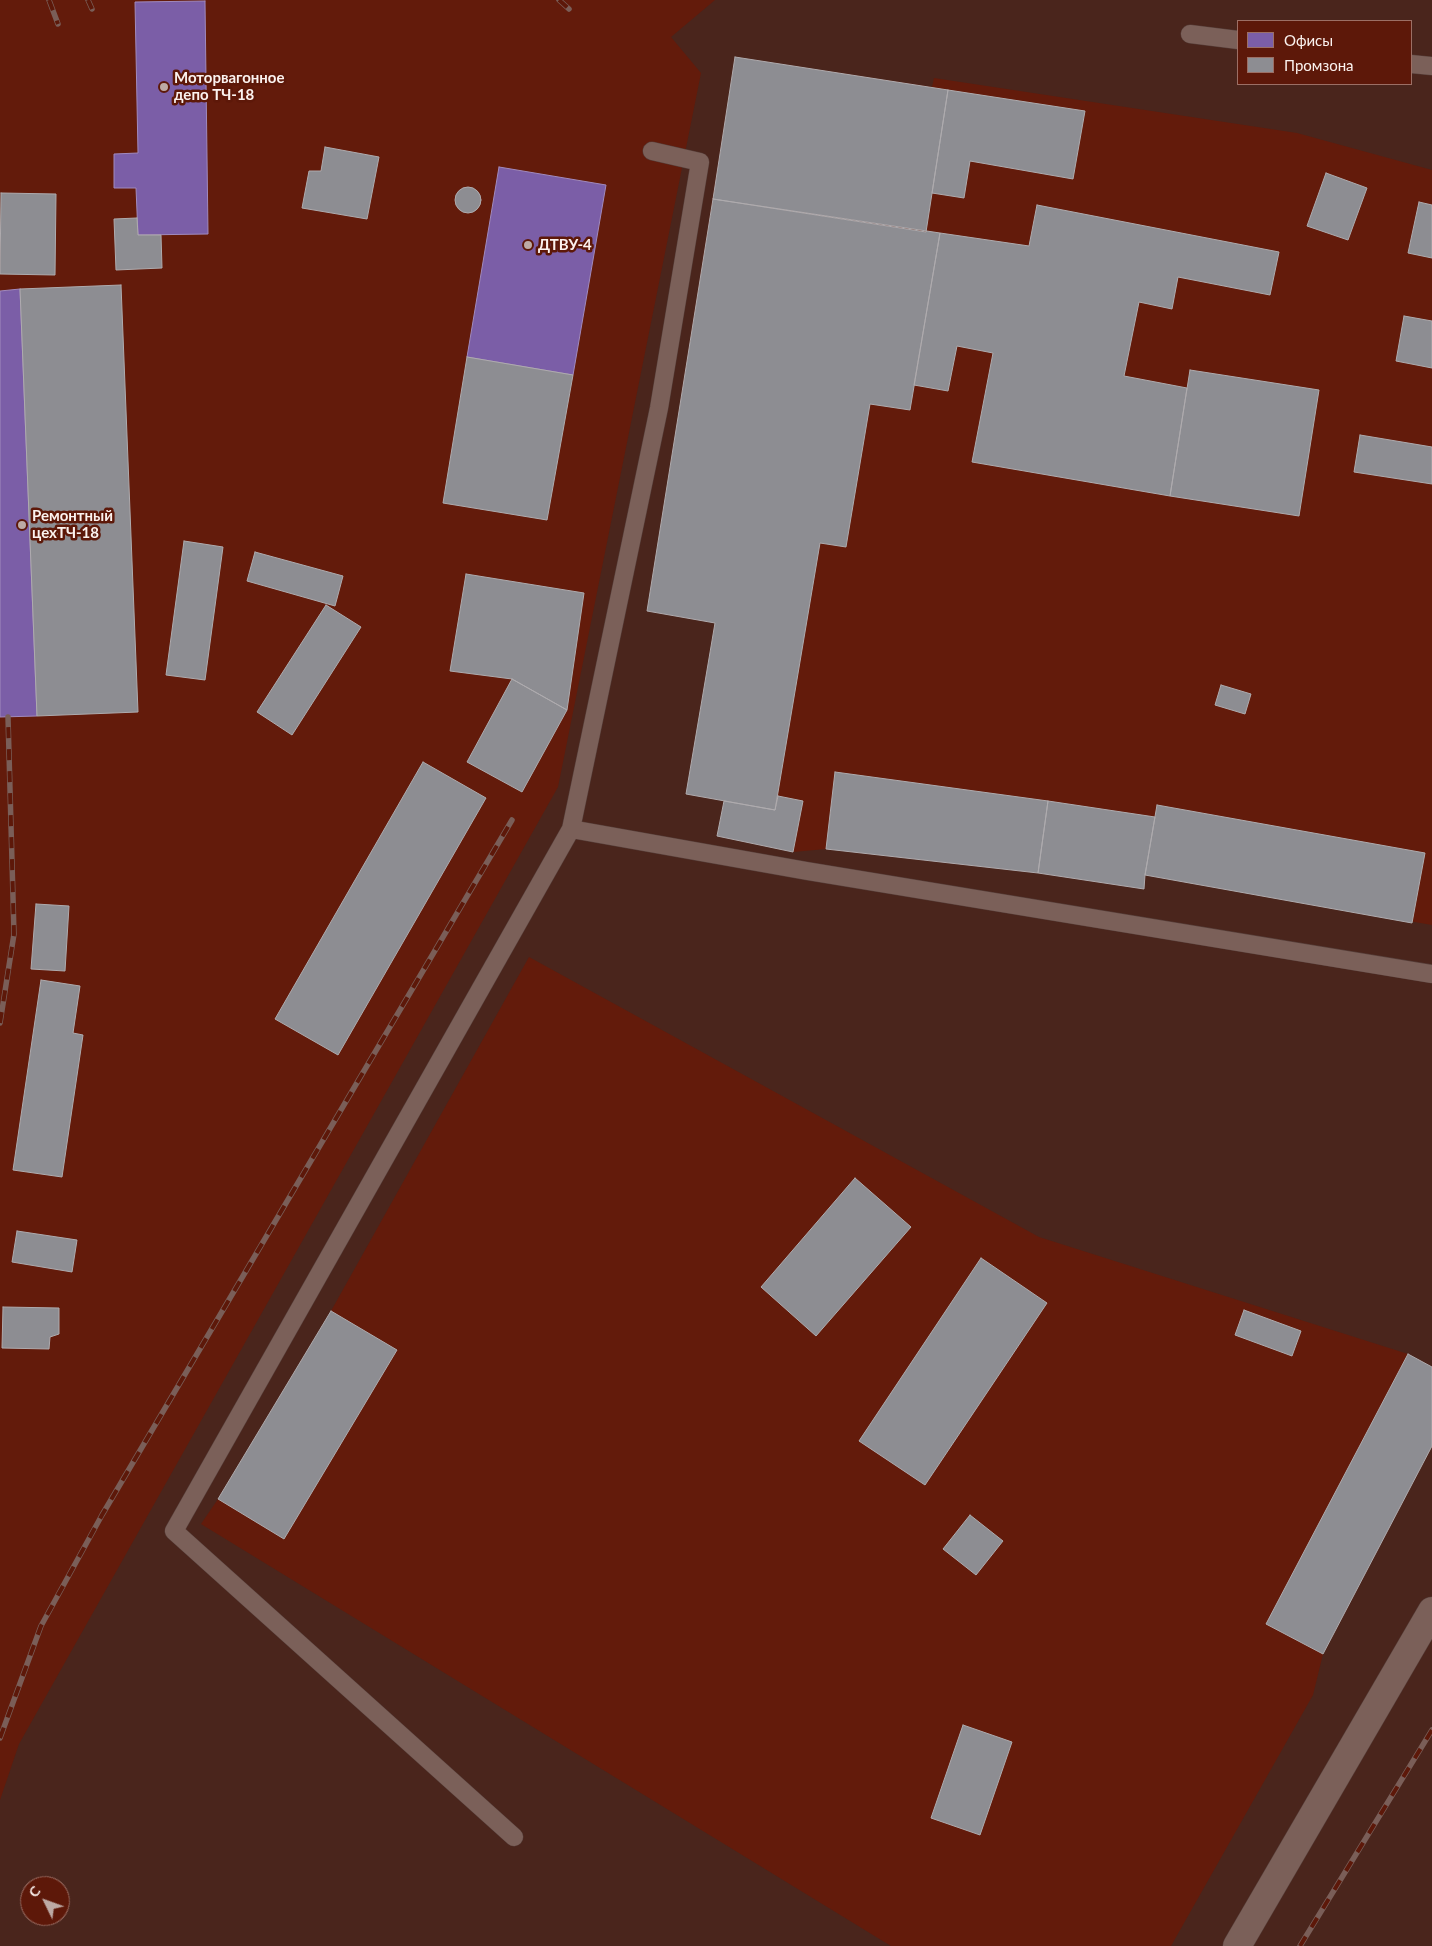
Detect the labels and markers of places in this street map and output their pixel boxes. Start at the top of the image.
place label: Моторвагонное депо ТЧ-18 [174,69,284,104]
marker: Моторвагонное депо ТЧ-18 [158,81,170,93]
place label: ДТВУ-4 [538,236,592,254]
marker: ДТВУ-4 [522,239,534,251]
place label: Ремонтный цехТЧ-18 [32,507,113,542]
marker: Ремонтный цехТЧ-18 [16,519,28,531]

